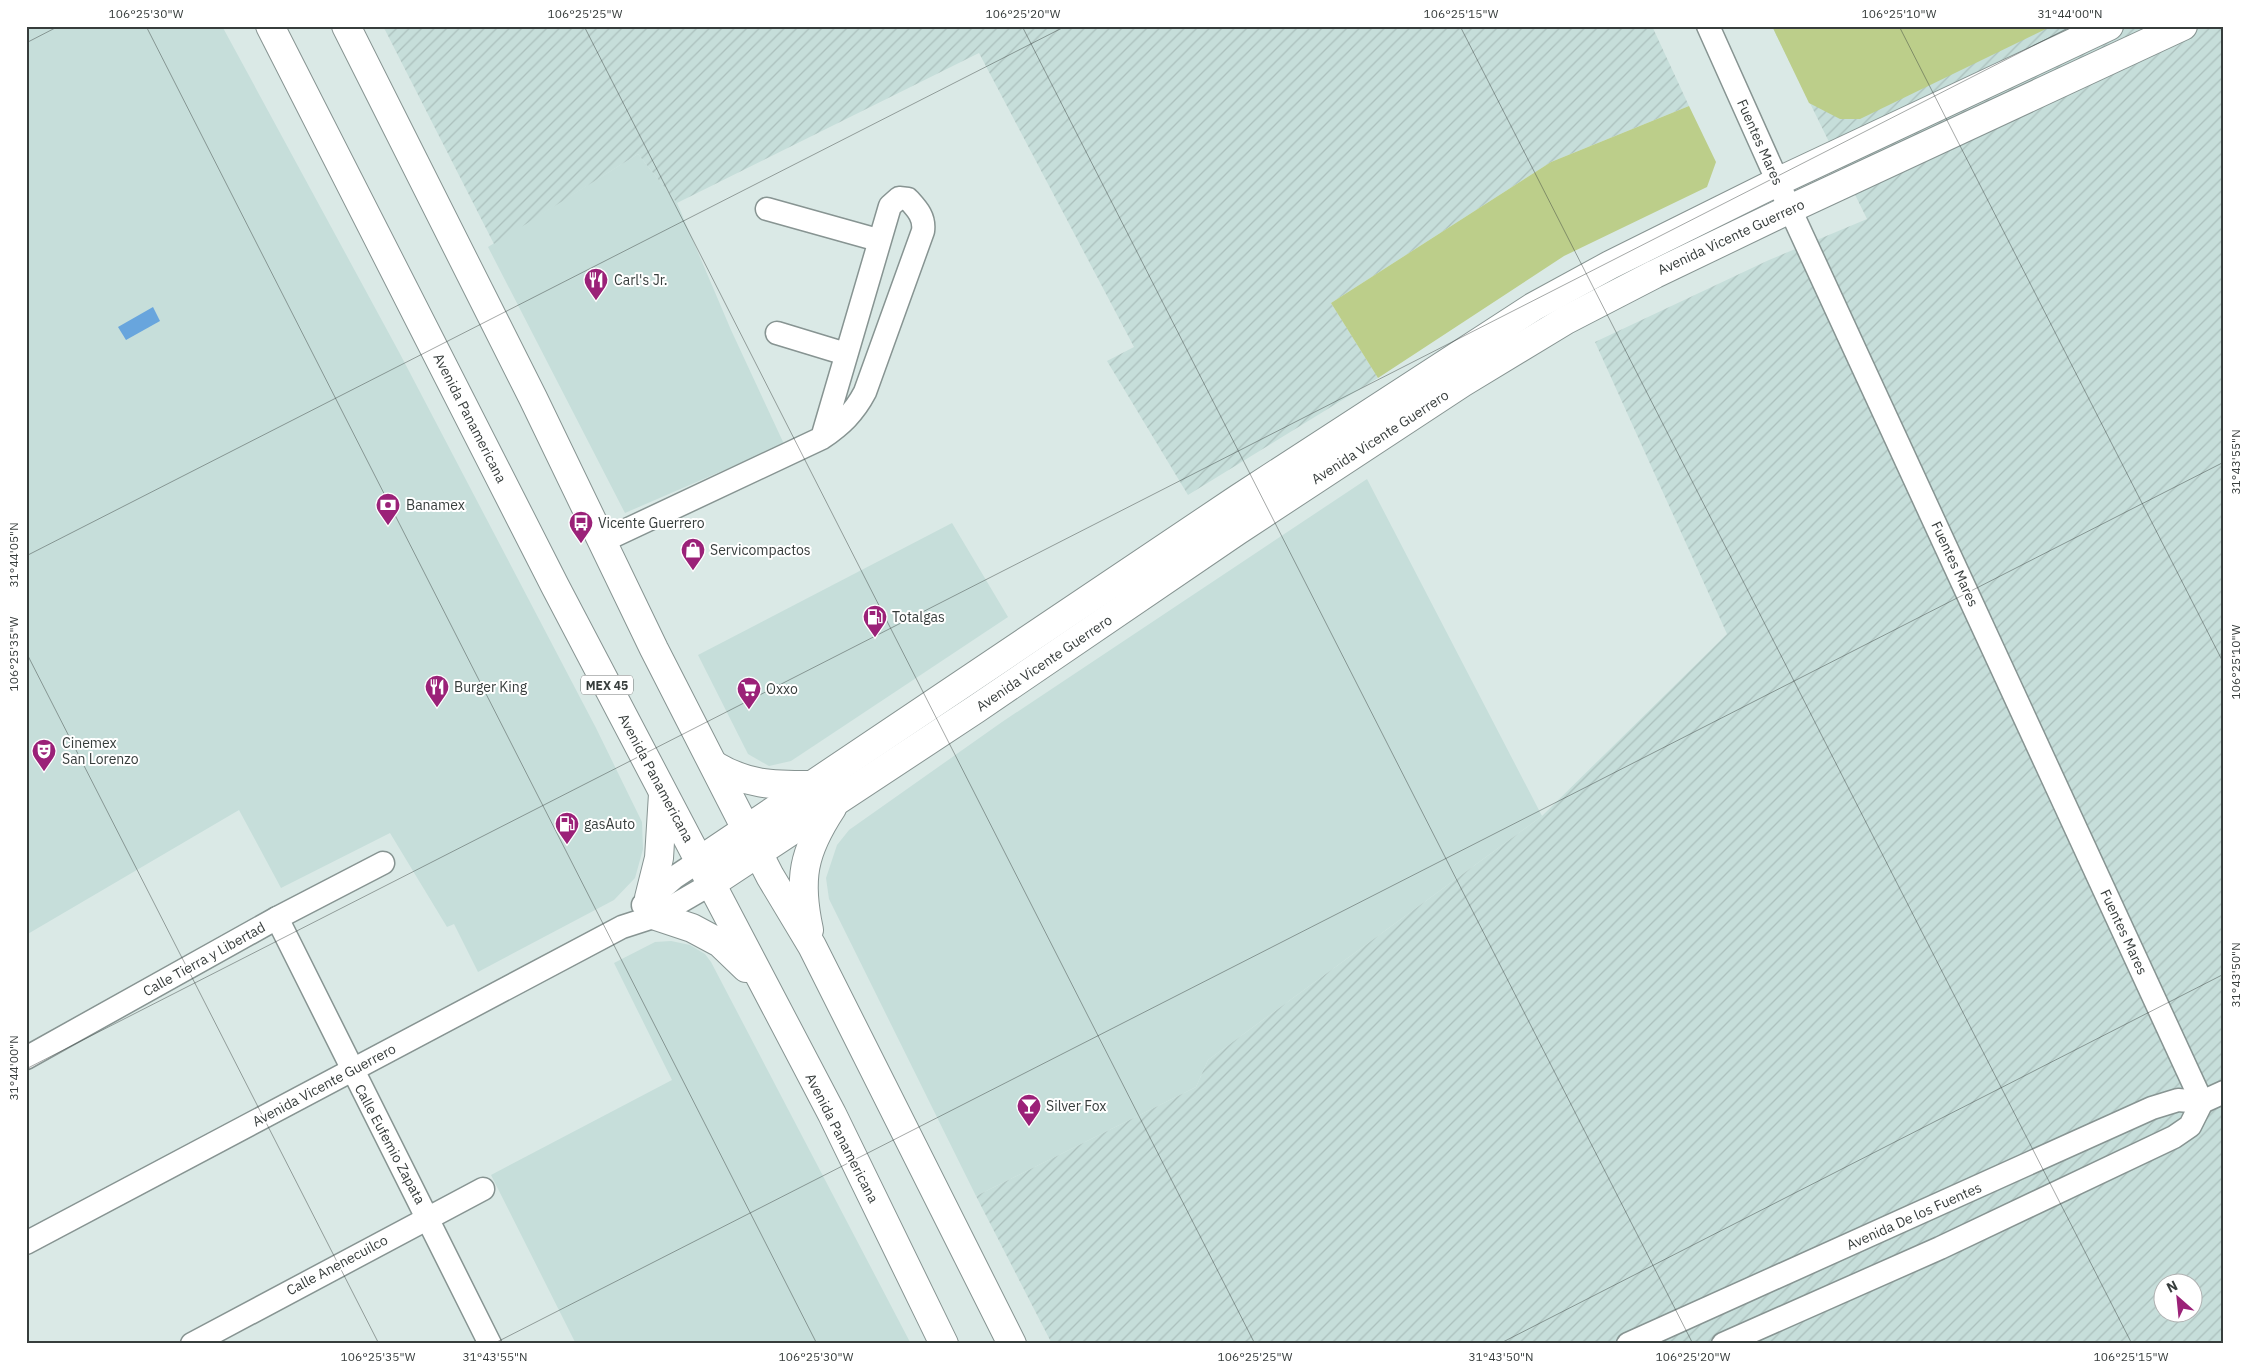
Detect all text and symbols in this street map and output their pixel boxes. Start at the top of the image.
text: 106°25'30"W [109,6,184,21]
text: 106°25'25"W [548,6,623,21]
text: 106°25'20"W [986,6,1061,21]
text: 106°25'15"W [1424,6,1499,21]
text: 106°25'10"W [1862,6,1937,21]
text: 31°44'00"N [2037,6,2103,21]
street label: Fuentes Mares [1733,96,1787,188]
street label: Avenida Vicente Guerrero [1655,195,1808,279]
restaurant icon: Carl's Jr. [583,267,609,301]
place label: Carl's Jr. [614,271,668,289]
street label: Avenida Panamericana [429,350,511,486]
street label: Avenida Vicente Guerrero [1308,386,1452,488]
text: 31°43'55"N [2228,429,2243,495]
bank icon: Banamex [375,492,401,526]
place label: Banamex [406,496,465,514]
bus stop icon: Vicente Guerrero [568,510,594,544]
place label: Vicente Guerrero [598,514,705,532]
street label: Fuentes Mares [1927,518,1983,610]
text: 31°44'05"N [6,522,21,588]
shop icon: Servicompactos [680,537,706,571]
place label: Servicompactos [710,541,811,559]
fuel station icon: Totalgas [862,604,888,638]
place label: Totalgas [892,608,945,626]
street label: Avenida Vicente Guerrero [973,611,1116,715]
text: 106°25'35"W [6,616,21,691]
text: 106°25'10"W [2228,624,2243,699]
restaurant icon: Burger King [424,674,450,708]
road number: MEX 45 [581,676,633,694]
supermarket icon: Oxxo [736,676,762,710]
place label: Burger King [454,678,528,696]
place label: Oxxo [766,680,798,698]
street label: Avenida Panamericana [614,711,698,846]
place label: Cinemex San Lorenzo [62,734,139,768]
theatre icon: Cinemex San Lorenzo [31,738,57,772]
fuel station icon: gasAuto [554,811,580,845]
place label: gasAuto [584,815,635,833]
street label: Fuentes Mares [2096,886,2152,978]
street label: Calle Tierra y Libertad [140,918,268,1000]
text: 31°43'50"N [2228,942,2243,1008]
text: 31°44'00"N [6,1035,21,1101]
street label: Avenida Vicente Guerrero [249,1039,399,1131]
street label: Avenida Panamericana [801,1070,883,1206]
street label: Calle Eufemio Zapata [351,1081,430,1208]
bar icon: Silver Fox [1016,1093,1042,1127]
place label: Silver Fox [1046,1097,1106,1115]
street label: Avenida De los Fuentes [1844,1178,1985,1254]
street label: Calle Anenecuilco [283,1231,391,1299]
north arrow [2152,1272,2202,1322]
text: N [2163,1276,2181,1297]
text: 106°25'35"W [341,1349,416,1364]
text: 31°43'55"N [462,1349,528,1364]
text: 106°25'30"W [779,1349,854,1364]
text: 106°25'25"W [1218,1349,1293,1364]
text: 31°43'50"N [1468,1349,1534,1364]
text: 106°25'20"W [1656,1349,1731,1364]
text: 106°25'15"W [2094,1349,2169,1364]

